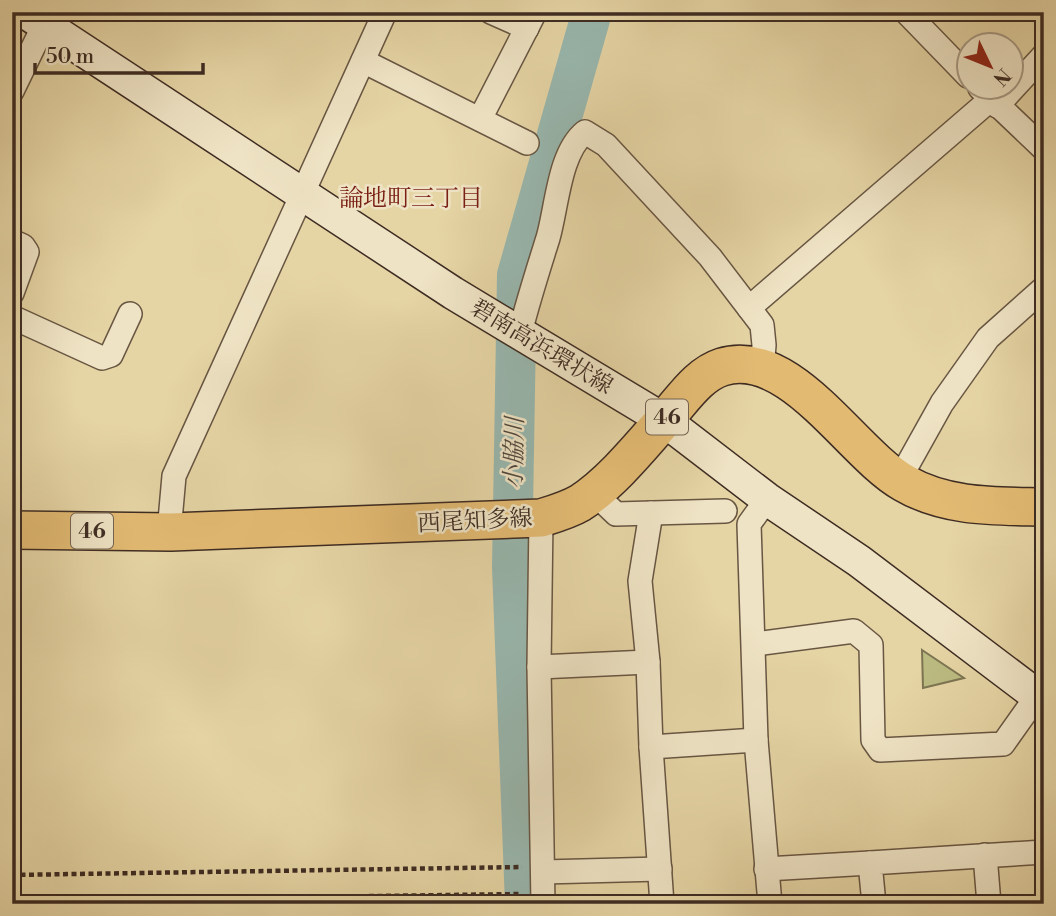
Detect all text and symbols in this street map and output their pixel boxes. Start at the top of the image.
scale bar [35,32,203,76]
north arrow [954,32,1024,102]
text: 50 m [46,44,94,70]
text: N [988,63,1016,91]
district label: 論地町三丁目 [339,184,483,214]
street label: 碧南高浜環状線 [465,293,618,400]
road number: 46 [646,400,688,434]
water label: 小脇川 [499,414,531,489]
street label: 西尾知多線 [417,504,533,538]
road number: 46 [71,514,113,548]

